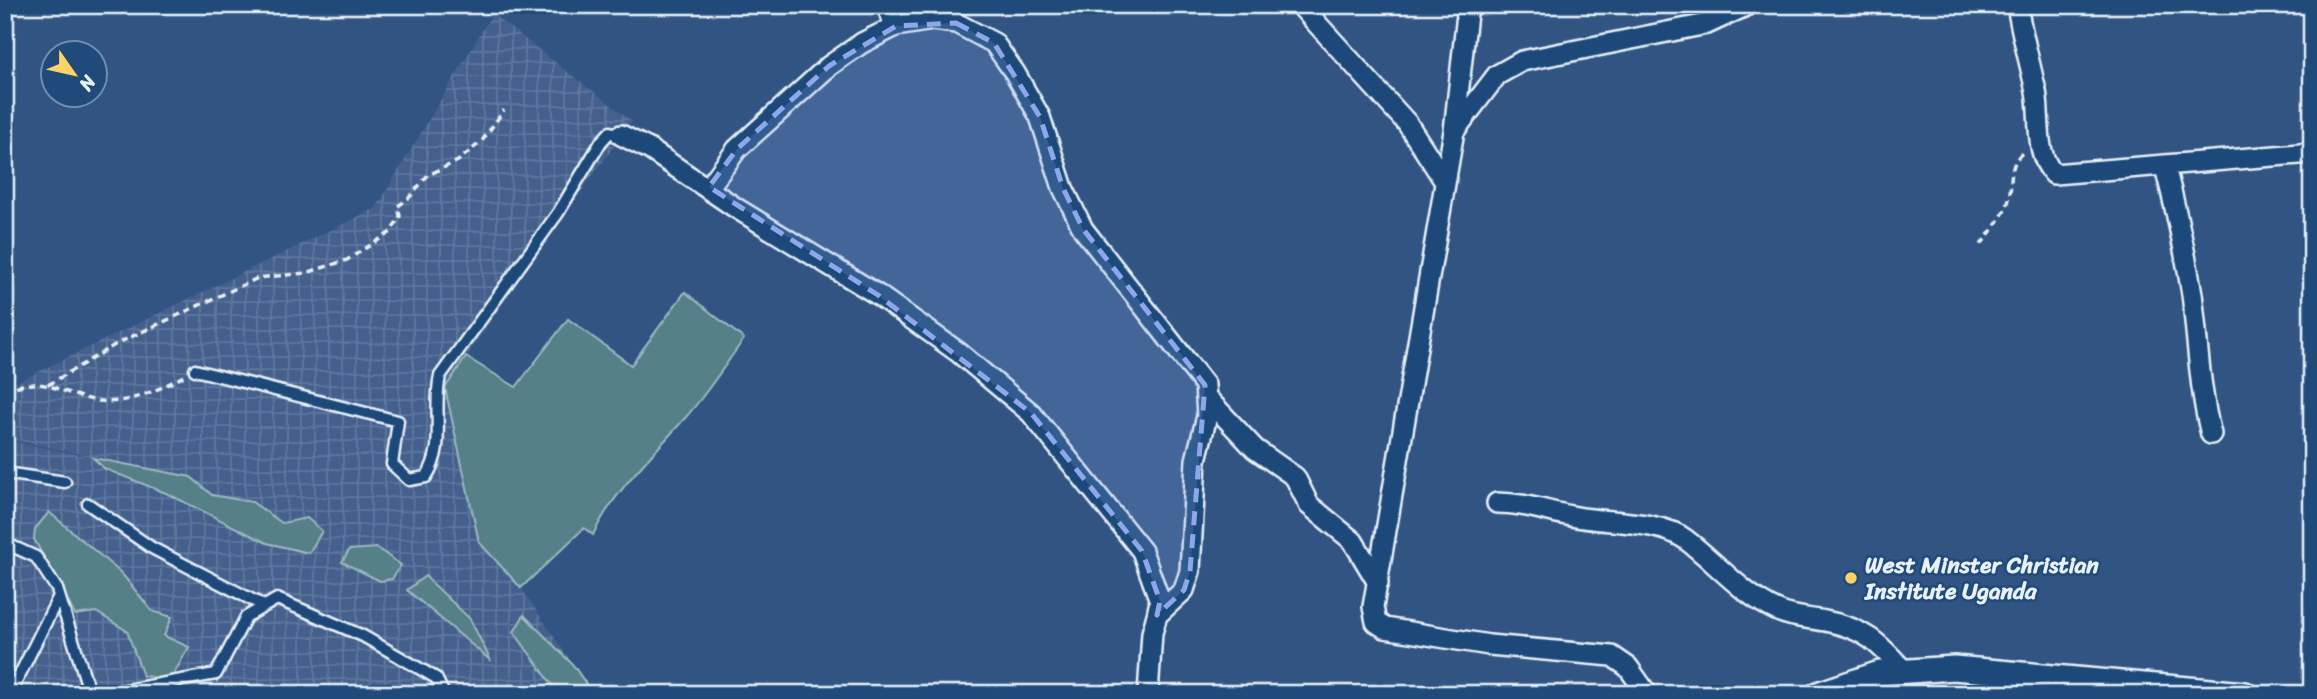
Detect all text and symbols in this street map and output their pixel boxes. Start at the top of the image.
north arrow [38,38,108,108]
text: N [70,68,106,99]
place label: West Minster Christian Institute Uganda [1864,545,2099,612]
marker: West Minster Christian Institute Uganda [1843,570,1859,586]

